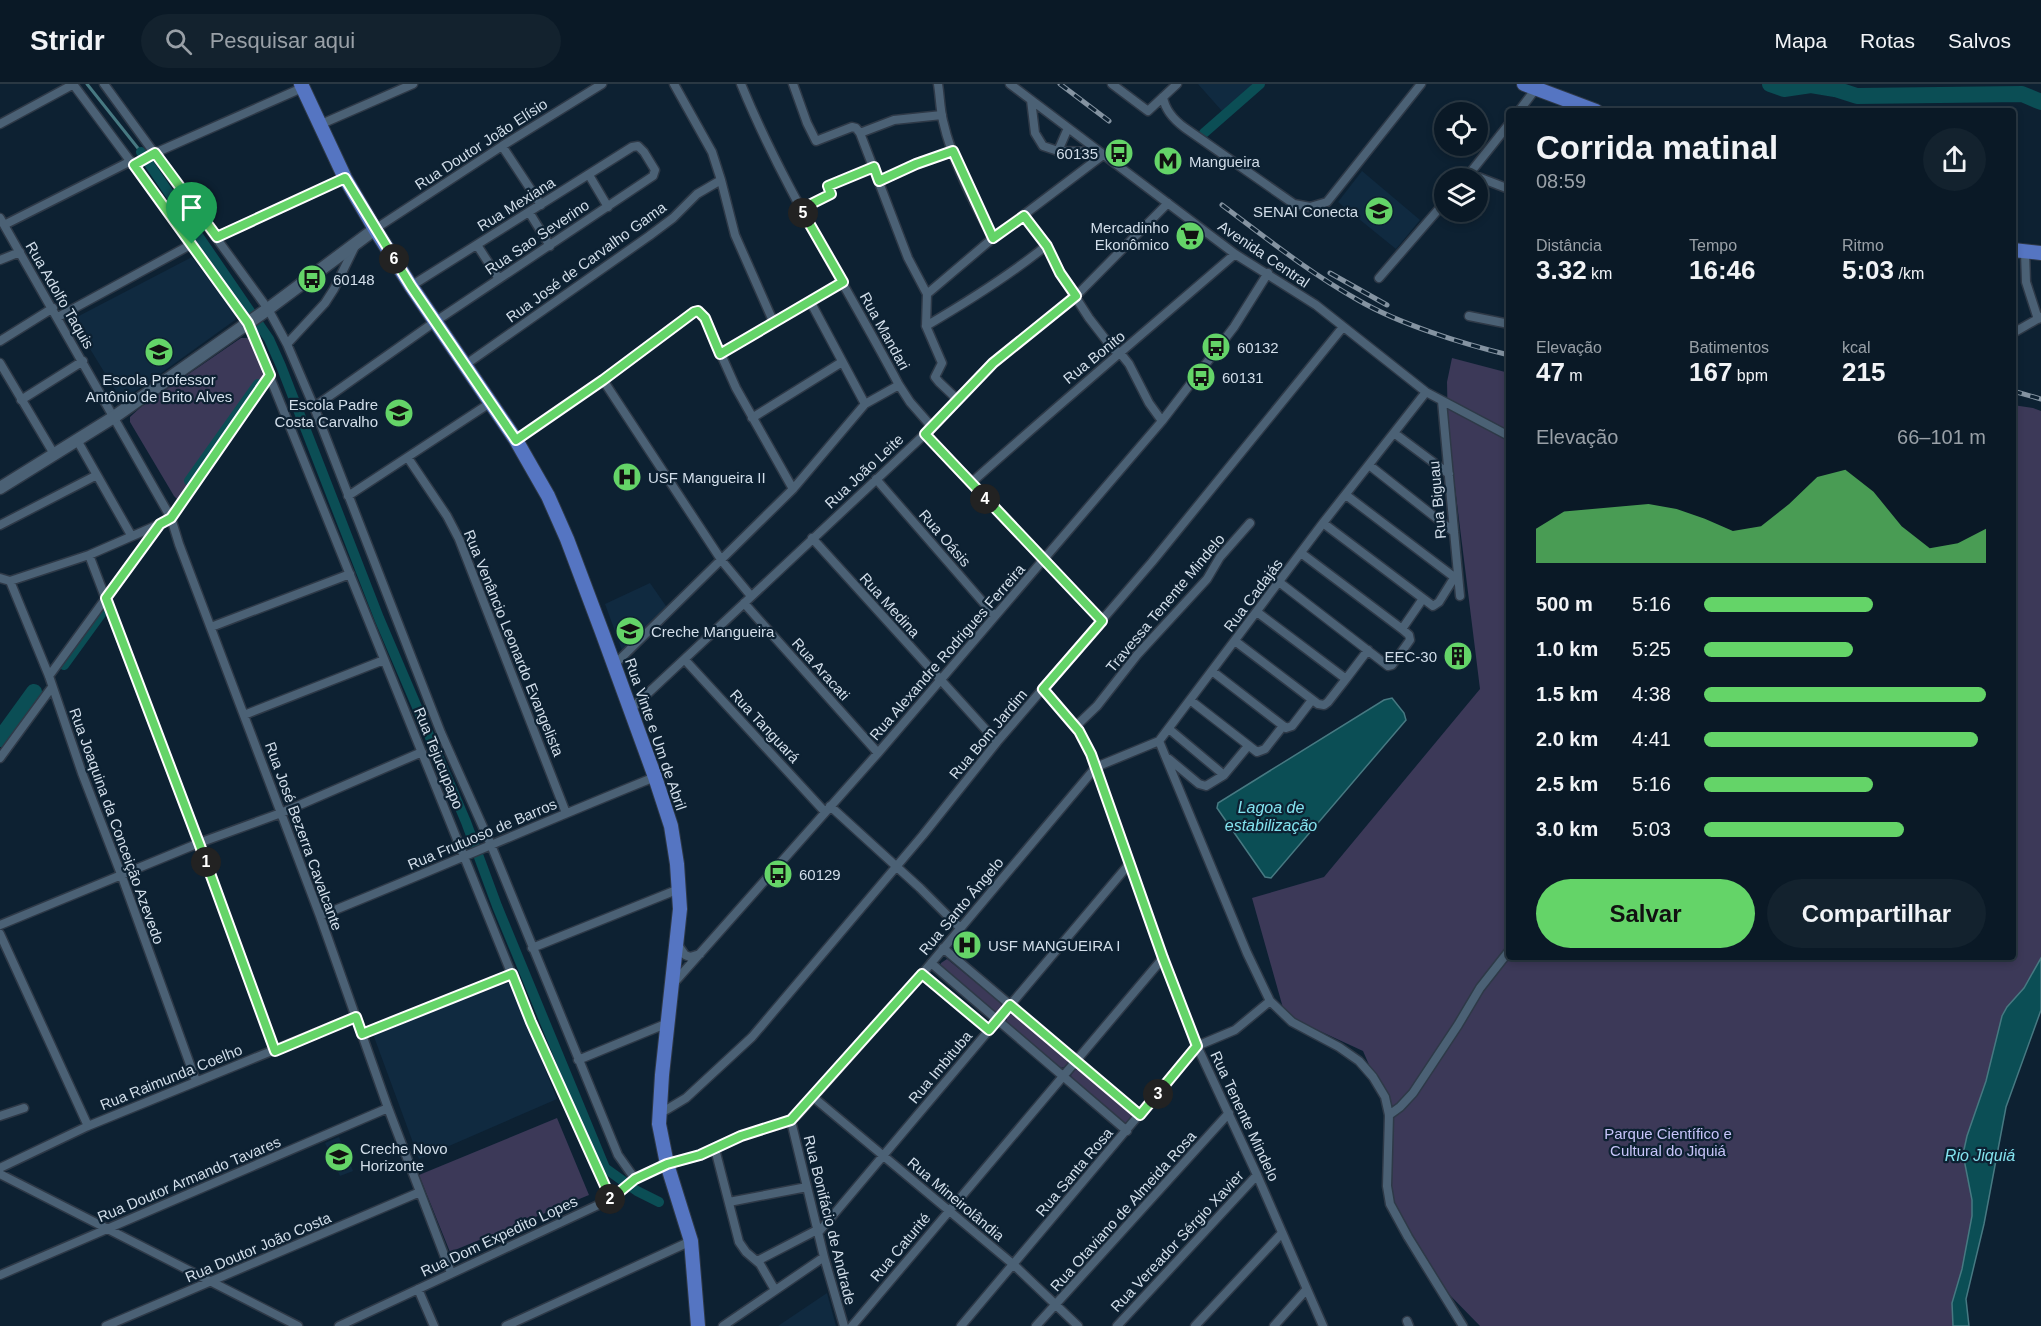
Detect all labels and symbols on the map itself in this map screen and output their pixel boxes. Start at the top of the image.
street label: Rua Doutor João Elísio [412,95,550,193]
bus stop icon: 60135 [1103,137,1135,169]
place label: 60135 [1056,145,1098,162]
metro station icon: Mangueira [1152,145,1184,177]
place label: Mangueira [1189,153,1261,170]
street label: Rua Mexiana [474,173,559,235]
pin [166,182,217,244]
school or university icon: SENAI Conecta [1363,195,1395,227]
street label: Rua Sao Severino [482,196,592,278]
street label: Rua José de Carvalho Gama [503,198,670,326]
pin: 5 [788,198,818,228]
place label: SENAI Conecta [1253,203,1359,220]
street label: Avenida Central [1215,217,1313,291]
place label: Mercadinho Ekonômico [1091,219,1169,253]
supermarket icon: Mercadinho Ekonômico [1174,220,1206,252]
street label: Rua Adolfo Taquis [22,239,98,351]
pin: 6 [379,244,409,274]
bus stop icon: 60148 [296,263,328,295]
place label: 60148 [333,271,375,288]
street label: Rua Mandari [857,289,913,373]
street label: Rua Bonito [1060,327,1128,387]
bus stop icon: 60132 [1200,331,1232,363]
school or university icon: Escola Professor Antônio de Brito Alves [143,336,175,368]
place label: 60132 [1237,339,1279,356]
bus stop icon: 60131 [1185,361,1217,393]
place label: 60131 [1222,369,1264,386]
place label: Escola Professor Antônio de Brito Alves [86,371,232,405]
place label: Escola Padre Costa Carvalho [275,396,378,430]
school or university icon: Escola Padre Costa Carvalho [383,397,415,429]
street label: Rua João Leite [821,430,907,512]
street label: Rua Biguau [1425,460,1449,540]
hospital icon: USF Mangueira II [611,461,643,493]
place label: USF Mangueira II [648,469,766,486]
pin: 4 [970,484,1000,514]
street label: Rua Oásis [916,506,974,570]
street label: Rua Venâncio Leonardo Evangelista [461,527,568,759]
street label: Travessa Tenente Mindelo [1102,530,1228,676]
street label: Rua Cadajás [1220,555,1286,635]
street label: Rua Alexandre Rodrigues Ferreira [866,560,1029,743]
street label: Rua Medina [857,569,924,641]
school or university icon: Creche Mangueira [614,615,646,647]
place label: Creche Mangueira [651,623,775,640]
street label: Rua Aracati [789,634,853,704]
building icon: EEC-30 [1442,640,1474,672]
place label: EEC-30 [1384,648,1437,665]
street label: Rua Vinte e Um de Abril [622,656,690,812]
street label: Rua Tanguará [727,686,804,767]
street label: Rua Bom Jardim [946,686,1030,782]
street label: Rua Tejucupapo [411,705,467,811]
street label: Rua Joaquina da Conceição Azevedo [66,706,168,946]
street label: Rua José Bezerra Cavalcante [262,739,346,933]
street label: Rua Frutuoso de Barros [405,795,559,873]
water label: Lagoa de estabilização [1225,799,1317,834]
pin: 1 [191,847,221,877]
street label: Rua Santo Ângelo [915,854,1007,958]
bus stop icon: 60129 [762,858,794,890]
place label: 60129 [799,866,841,883]
hospital icon: USF MANGUEIRA I [951,929,983,961]
place label: USF MANGUEIRA I [988,937,1121,954]
street label: Rua Imbituba [905,1027,976,1107]
street label: Rua Raimunda Coelho [97,1041,245,1113]
street label: Rua Tenente Mindelo [1207,1048,1283,1184]
pin: 3 [1143,1079,1173,1109]
street label: Rua Santa Rosa [1032,1124,1116,1220]
park label: Parque Científico e Cultural do Jiquiá [1604,1125,1732,1159]
street label: Rua Otaviano de Almeida Rosa [1047,1127,1200,1294]
street label: Rua Doutor Armando Tavares [95,1133,283,1225]
street label: Rua Bonifácio de Andrade [801,1133,859,1307]
place label: Creche Novo Horizonte [360,1140,448,1174]
school or university icon: Creche Novo Horizonte [323,1141,355,1173]
water label: Rio Jiquiá [1945,1147,2015,1164]
street label: Rua Mineirolândia [904,1154,1008,1245]
street label: Rua Vereador Sérgio Xavier [1107,1167,1247,1315]
pin: 2 [595,1184,625,1214]
street label: Rua Dom Expedito Lopes [418,1192,580,1280]
street label: Rua Doutor João Costa [183,1208,334,1285]
street label: Rua Caturité [866,1209,934,1285]

